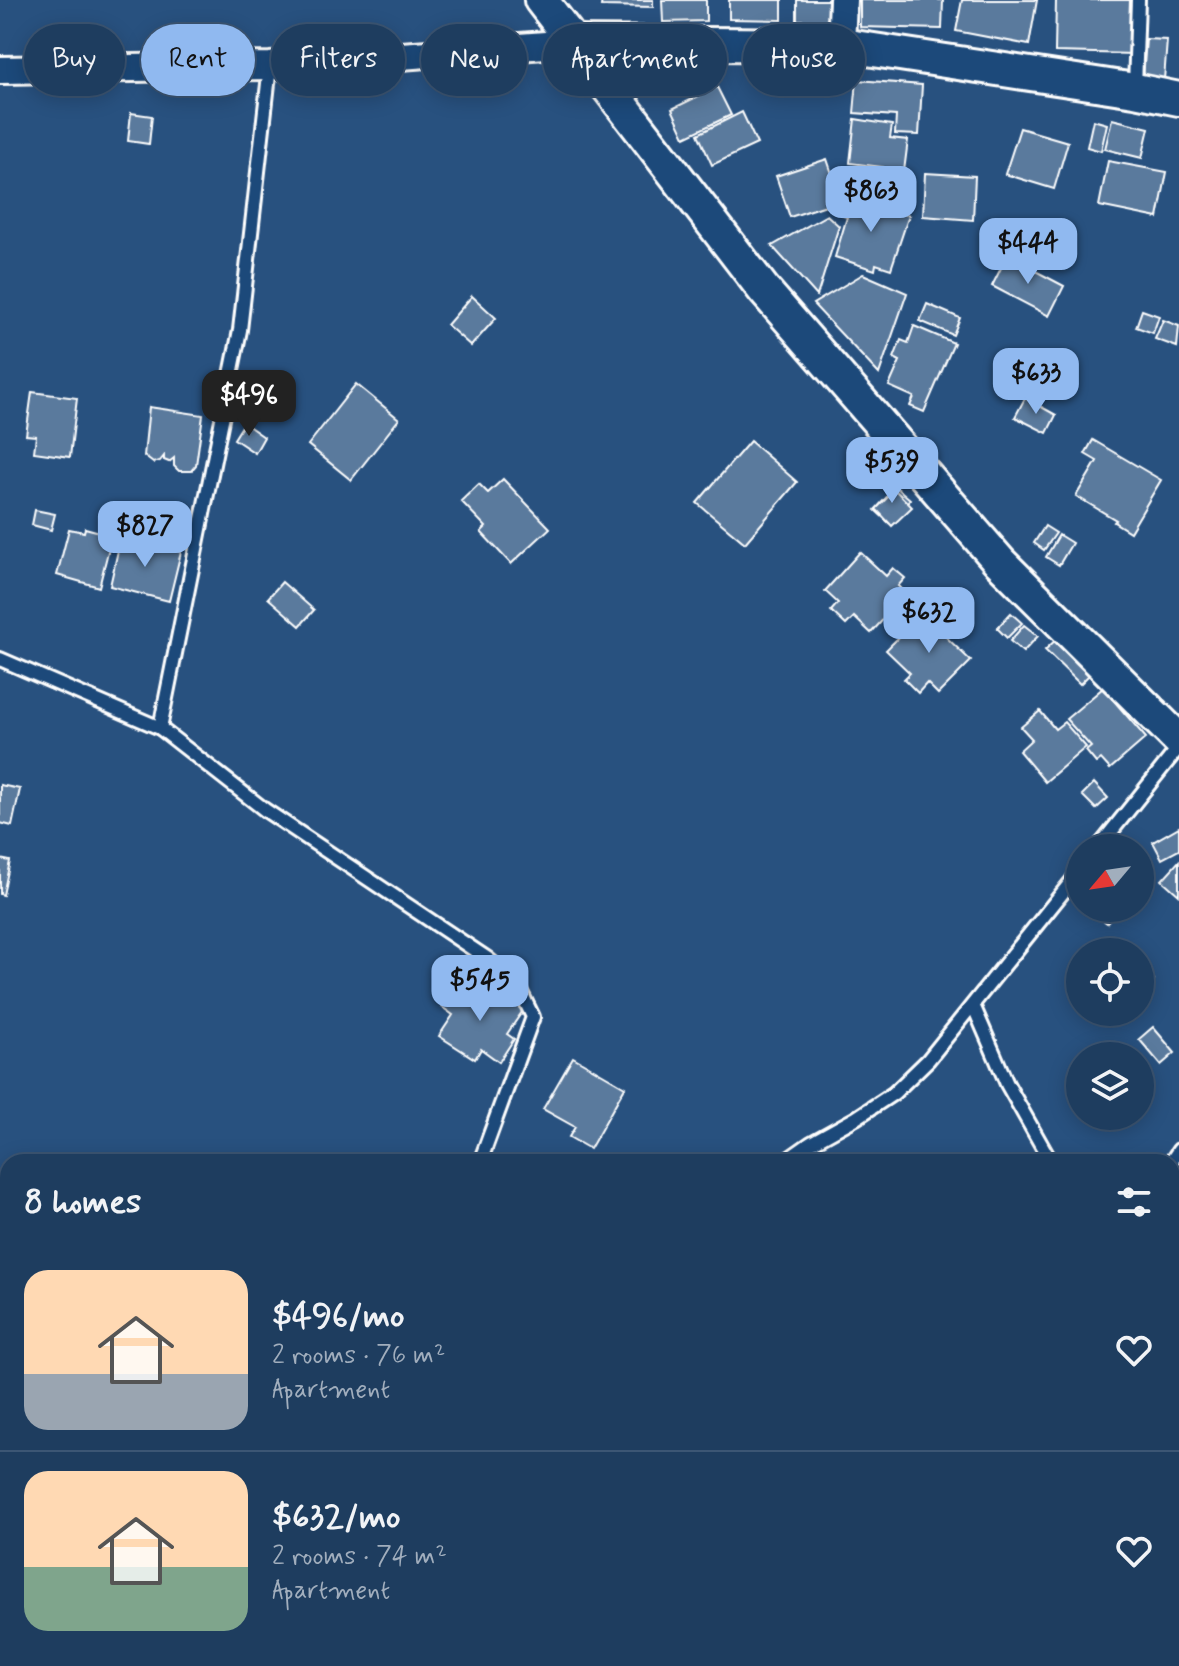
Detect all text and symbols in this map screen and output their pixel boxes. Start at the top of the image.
chip: Buy [24,24,125,96]
chip: Rent [141,24,255,96]
chip: Filters [271,24,405,96]
chip: New [421,24,527,96]
chip: Apartment [543,24,727,96]
chip: House [743,24,865,96]
pin: $863 [824,166,918,234]
text: $863 [844,175,898,209]
pin: $444 [981,218,1075,286]
text: $444 [997,227,1059,261]
pin: $633 [989,348,1083,416]
text: $633 [1011,357,1061,391]
pin: $496 [202,370,296,438]
text: $496 [220,379,278,413]
pin: $539 [845,437,939,505]
text: $539 [864,446,920,480]
pin: $827 [98,501,192,569]
text: $827 [116,510,174,544]
pin: $632 [882,587,976,655]
text: $632 [901,596,957,630]
north arrow [1066,834,1154,922]
map controls [1066,834,1154,1130]
button: locate [1066,938,1154,1026]
pin: $545 [433,955,527,1023]
text: $545 [449,964,511,998]
button: layers [1066,1042,1154,1130]
text: 8 homes [24,1180,141,1225]
icon: filters [1112,1180,1156,1224]
text: $496/mo [272,1294,405,1339]
icon: home [88,1302,184,1398]
icon: heart [1112,1328,1156,1372]
text: 2 rooms · 76 m² [272,1339,445,1373]
text: Apartment [272,1373,390,1407]
text: $632/mo [272,1495,401,1540]
icon: home [88,1503,184,1599]
icon: heart [1112,1529,1156,1573]
text: 2 rooms · 74 m² [272,1540,447,1574]
text: Apartment [272,1574,390,1608]

